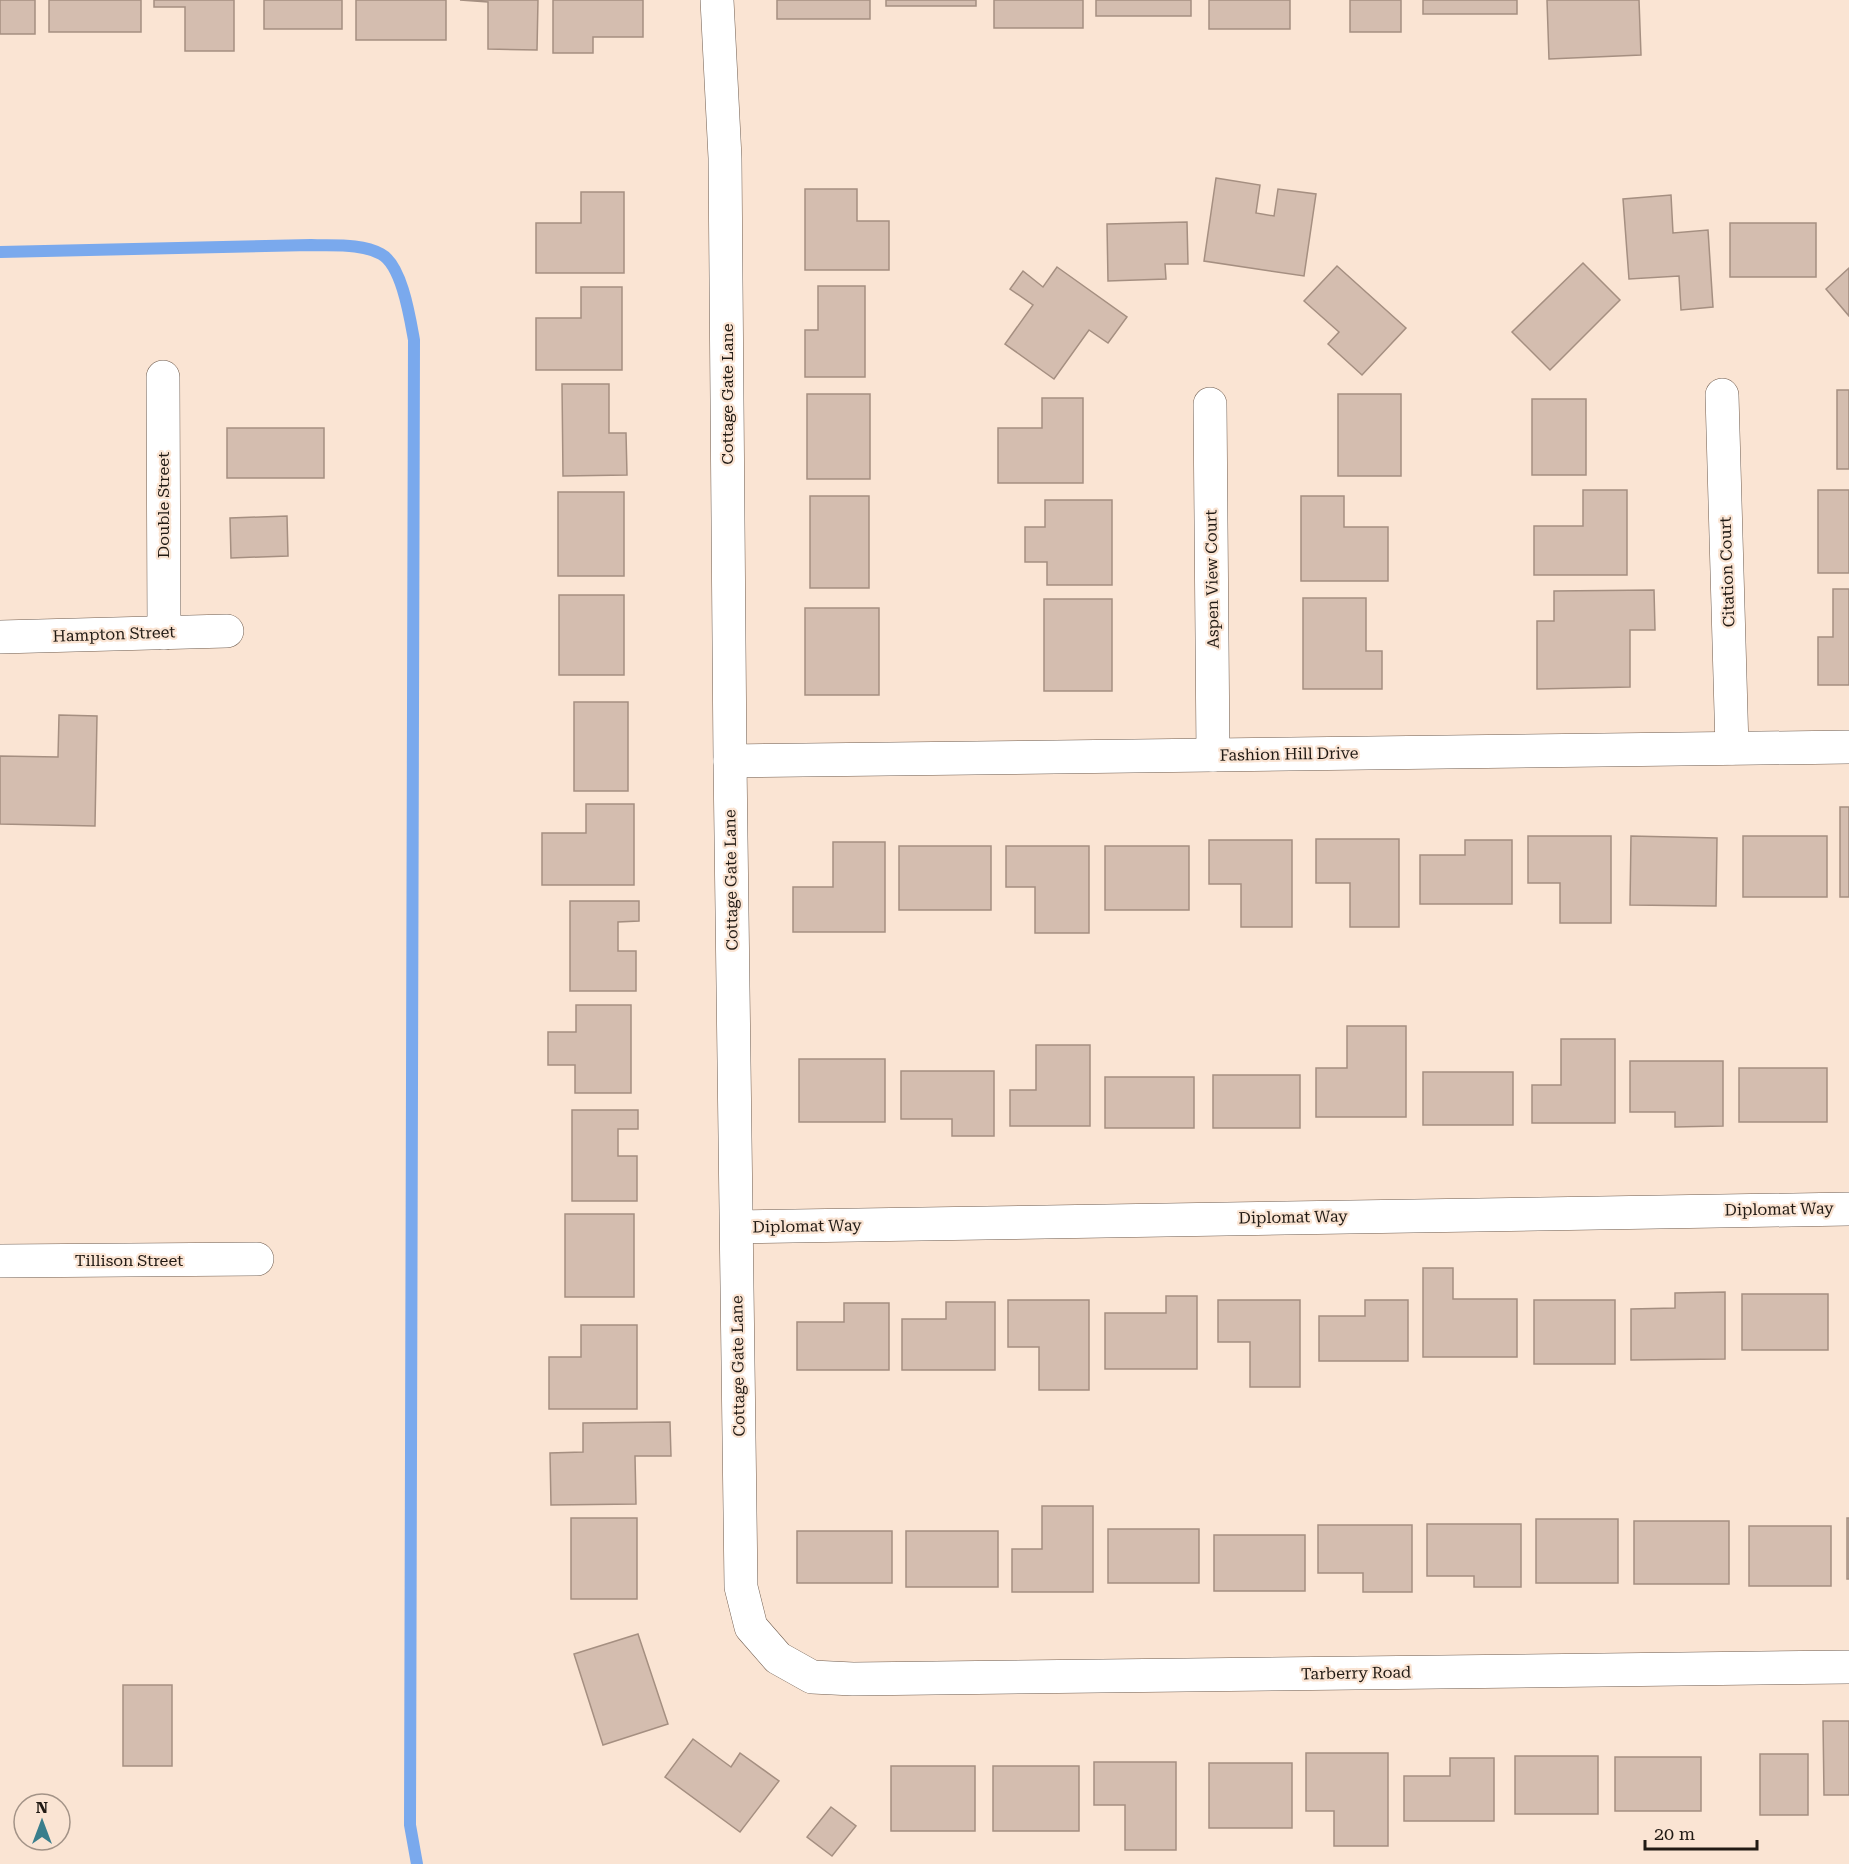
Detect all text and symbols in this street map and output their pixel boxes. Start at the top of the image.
street label: Cottage Gate Lane [718,323,737,465]
street label: Double Street [154,452,173,558]
street label: Aspen View Court [1201,509,1223,649]
street label: Citation Court [1716,516,1738,628]
street label: Hampton Street [52,622,176,646]
street label: Fashion Hill Drive [1219,743,1359,765]
street label: Cottage Gate Lane [720,809,742,951]
street label: Diplomat Way [1724,1199,1834,1219]
street label: Diplomat Way [1238,1207,1348,1227]
street label: Diplomat Way [752,1216,862,1236]
street label: Tillison Street [75,1251,183,1270]
street label: Cottage Gate Lane [727,1295,749,1437]
street label: Tarberry Road [1301,1663,1411,1683]
north arrow [12,1792,72,1852]
text: N [36,1798,48,1817]
scale bar [1645,1813,1758,1851]
text: 20 m [1654,1823,1695,1844]

